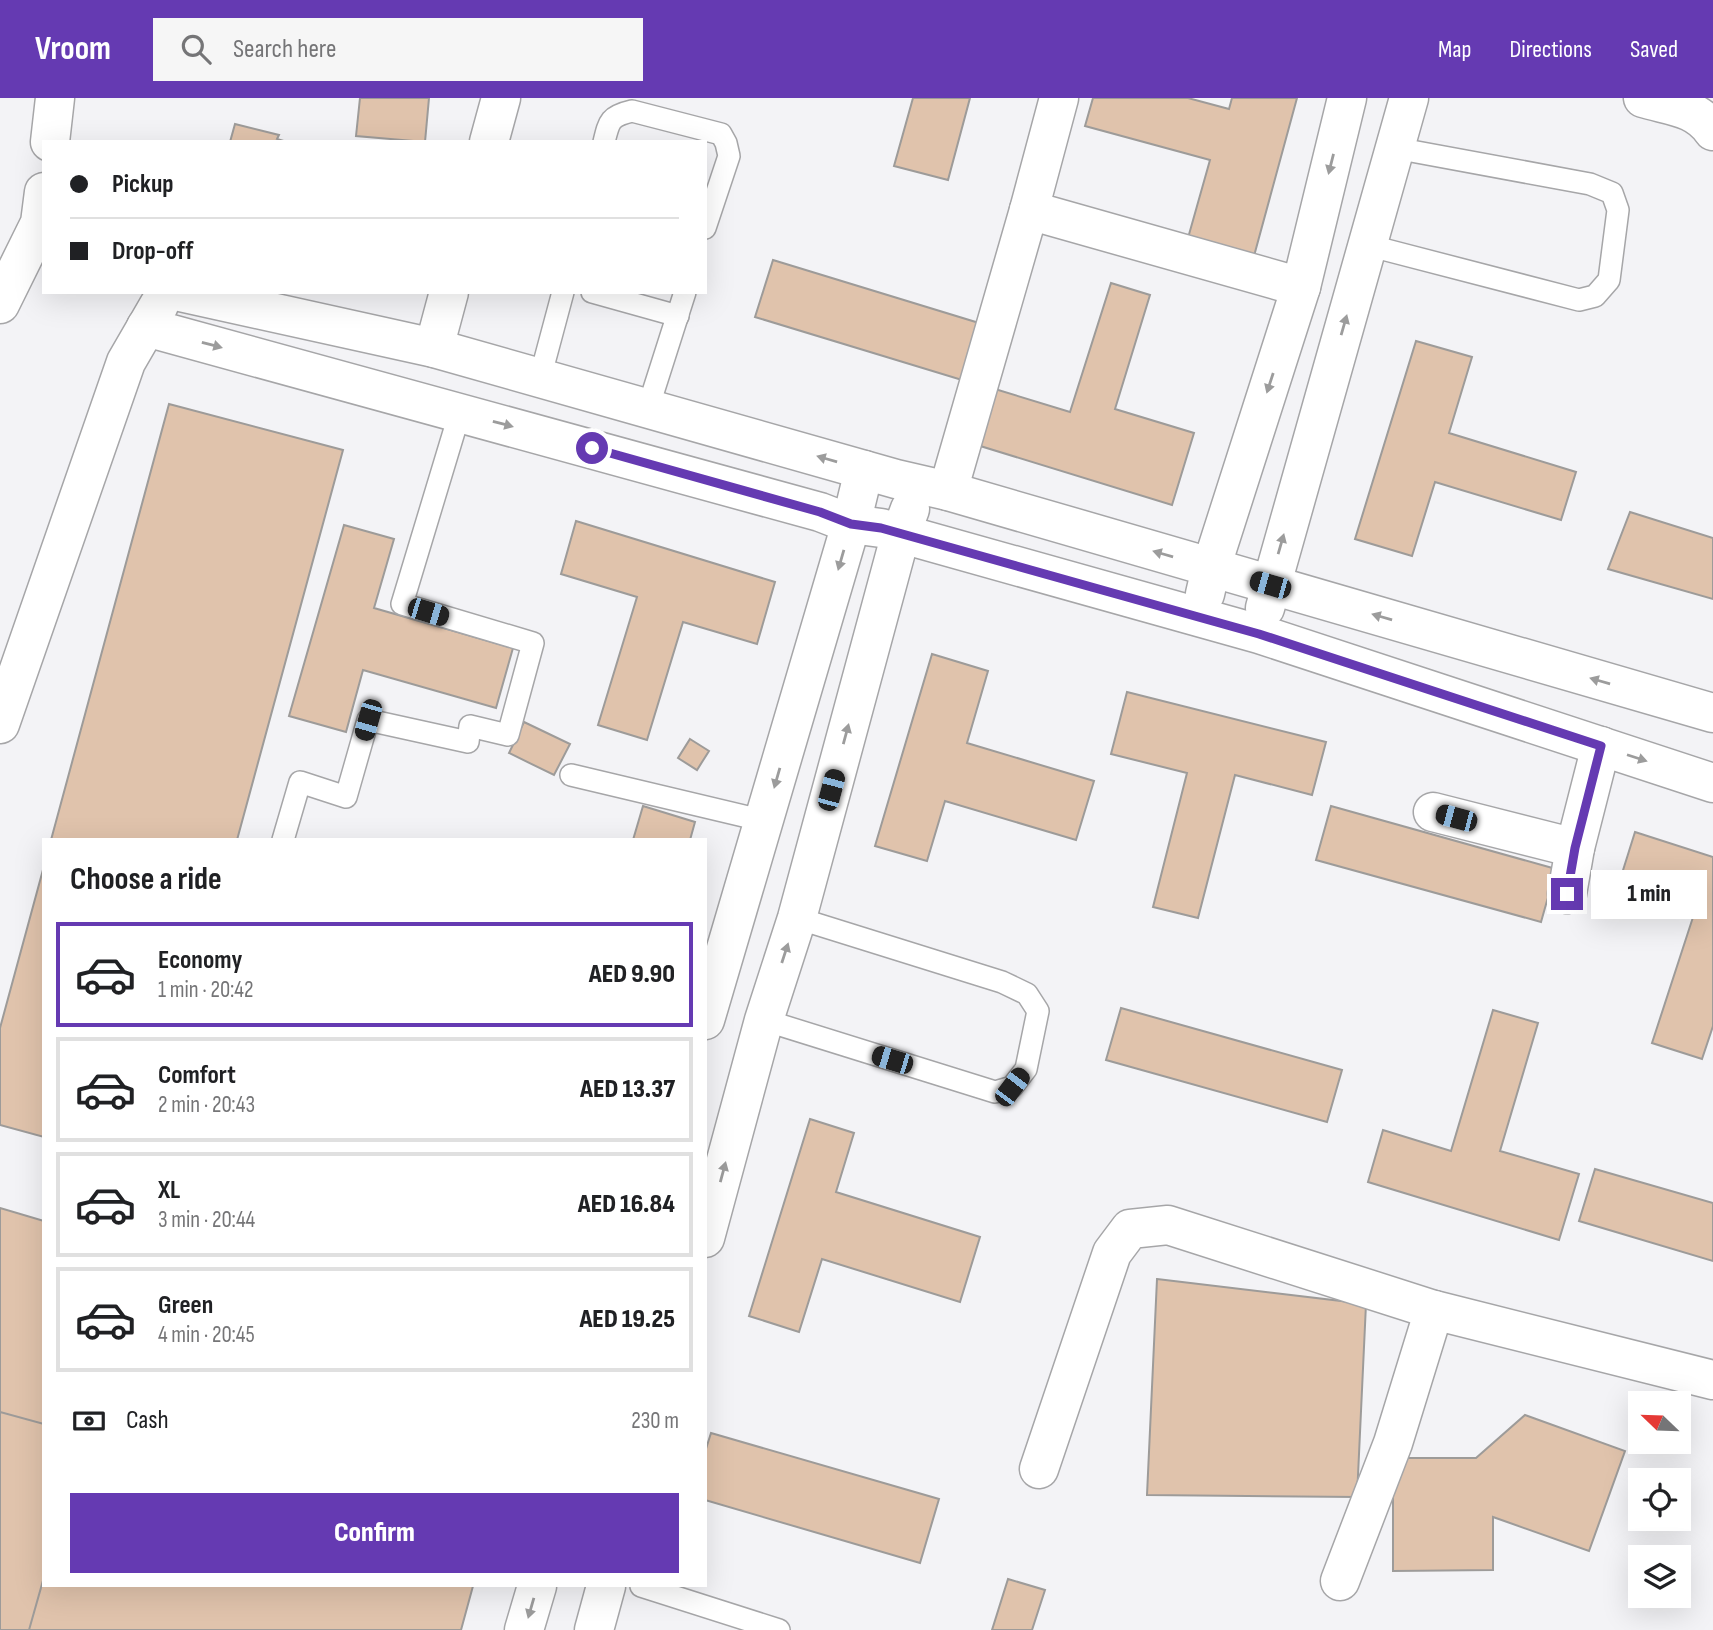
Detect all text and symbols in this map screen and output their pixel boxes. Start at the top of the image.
search box [153,18,643,81]
text: Vroom [35,29,111,69]
icon: search [177,30,215,68]
text: Search here [233,34,336,65]
text: Map [1438,35,1471,64]
text: Directions [1509,35,1592,64]
text: Saved [1630,35,1678,64]
one-way arrow [1325,153,1336,175]
text: Pickup [112,169,174,200]
text: Drop-off [112,236,193,267]
one-way arrow [1339,314,1350,336]
one-way arrow [201,340,223,351]
one-way arrow [1264,373,1275,394]
one-way arrow [492,419,514,430]
route start [576,432,608,464]
one-way arrow [815,453,837,464]
one-way arrow [1277,533,1287,554]
one-way arrow [835,549,845,570]
one-way arrow [1153,549,1174,559]
car [1247,569,1294,601]
car [405,596,452,628]
one-way arrow [1371,612,1392,622]
one-way arrow [1590,675,1611,685]
car [353,697,384,743]
one-way arrow [842,723,852,744]
one-way arrow [1626,753,1647,764]
car [816,767,847,813]
one-way arrow [772,768,782,789]
car [1433,802,1480,834]
text: Choose a ride [70,860,222,899]
callout: 1 min [1592,870,1707,918]
route end [1551,878,1583,910]
text: 1 min [1627,880,1671,908]
icon: car [74,943,137,1006]
one-way arrow [781,943,791,964]
text: Economy [158,945,242,976]
text: AED 9.90 [589,959,675,990]
text: 1 min · 20:42 [158,976,254,1004]
car [869,1044,916,1076]
icon: car [74,1058,137,1121]
text: Comfort [158,1060,236,1091]
car [991,1064,1034,1110]
text: AED 13.37 [580,1074,675,1105]
text: 2 min · 20:43 [158,1091,255,1119]
one-way arrow [718,1161,729,1183]
icon: car [74,1173,137,1236]
text: XL [158,1175,180,1206]
text: AED 16.84 [578,1189,675,1220]
text: 3 min · 20:44 [158,1206,255,1234]
icon: car [74,1288,137,1351]
text: Green [158,1290,213,1321]
text: AED 19.25 [579,1304,675,1335]
text: 4 min · 20:45 [158,1321,255,1349]
north arrow [1628,1391,1690,1454]
map controls [1628,1391,1691,1608]
icon: cash [70,1402,108,1440]
text: Cash [126,1405,169,1436]
text: 230 m [631,1407,679,1435]
button: locate [1628,1468,1691,1531]
button: Confirm [70,1493,679,1573]
button: layers [1628,1545,1691,1608]
one-way arrow [525,1597,535,1618]

